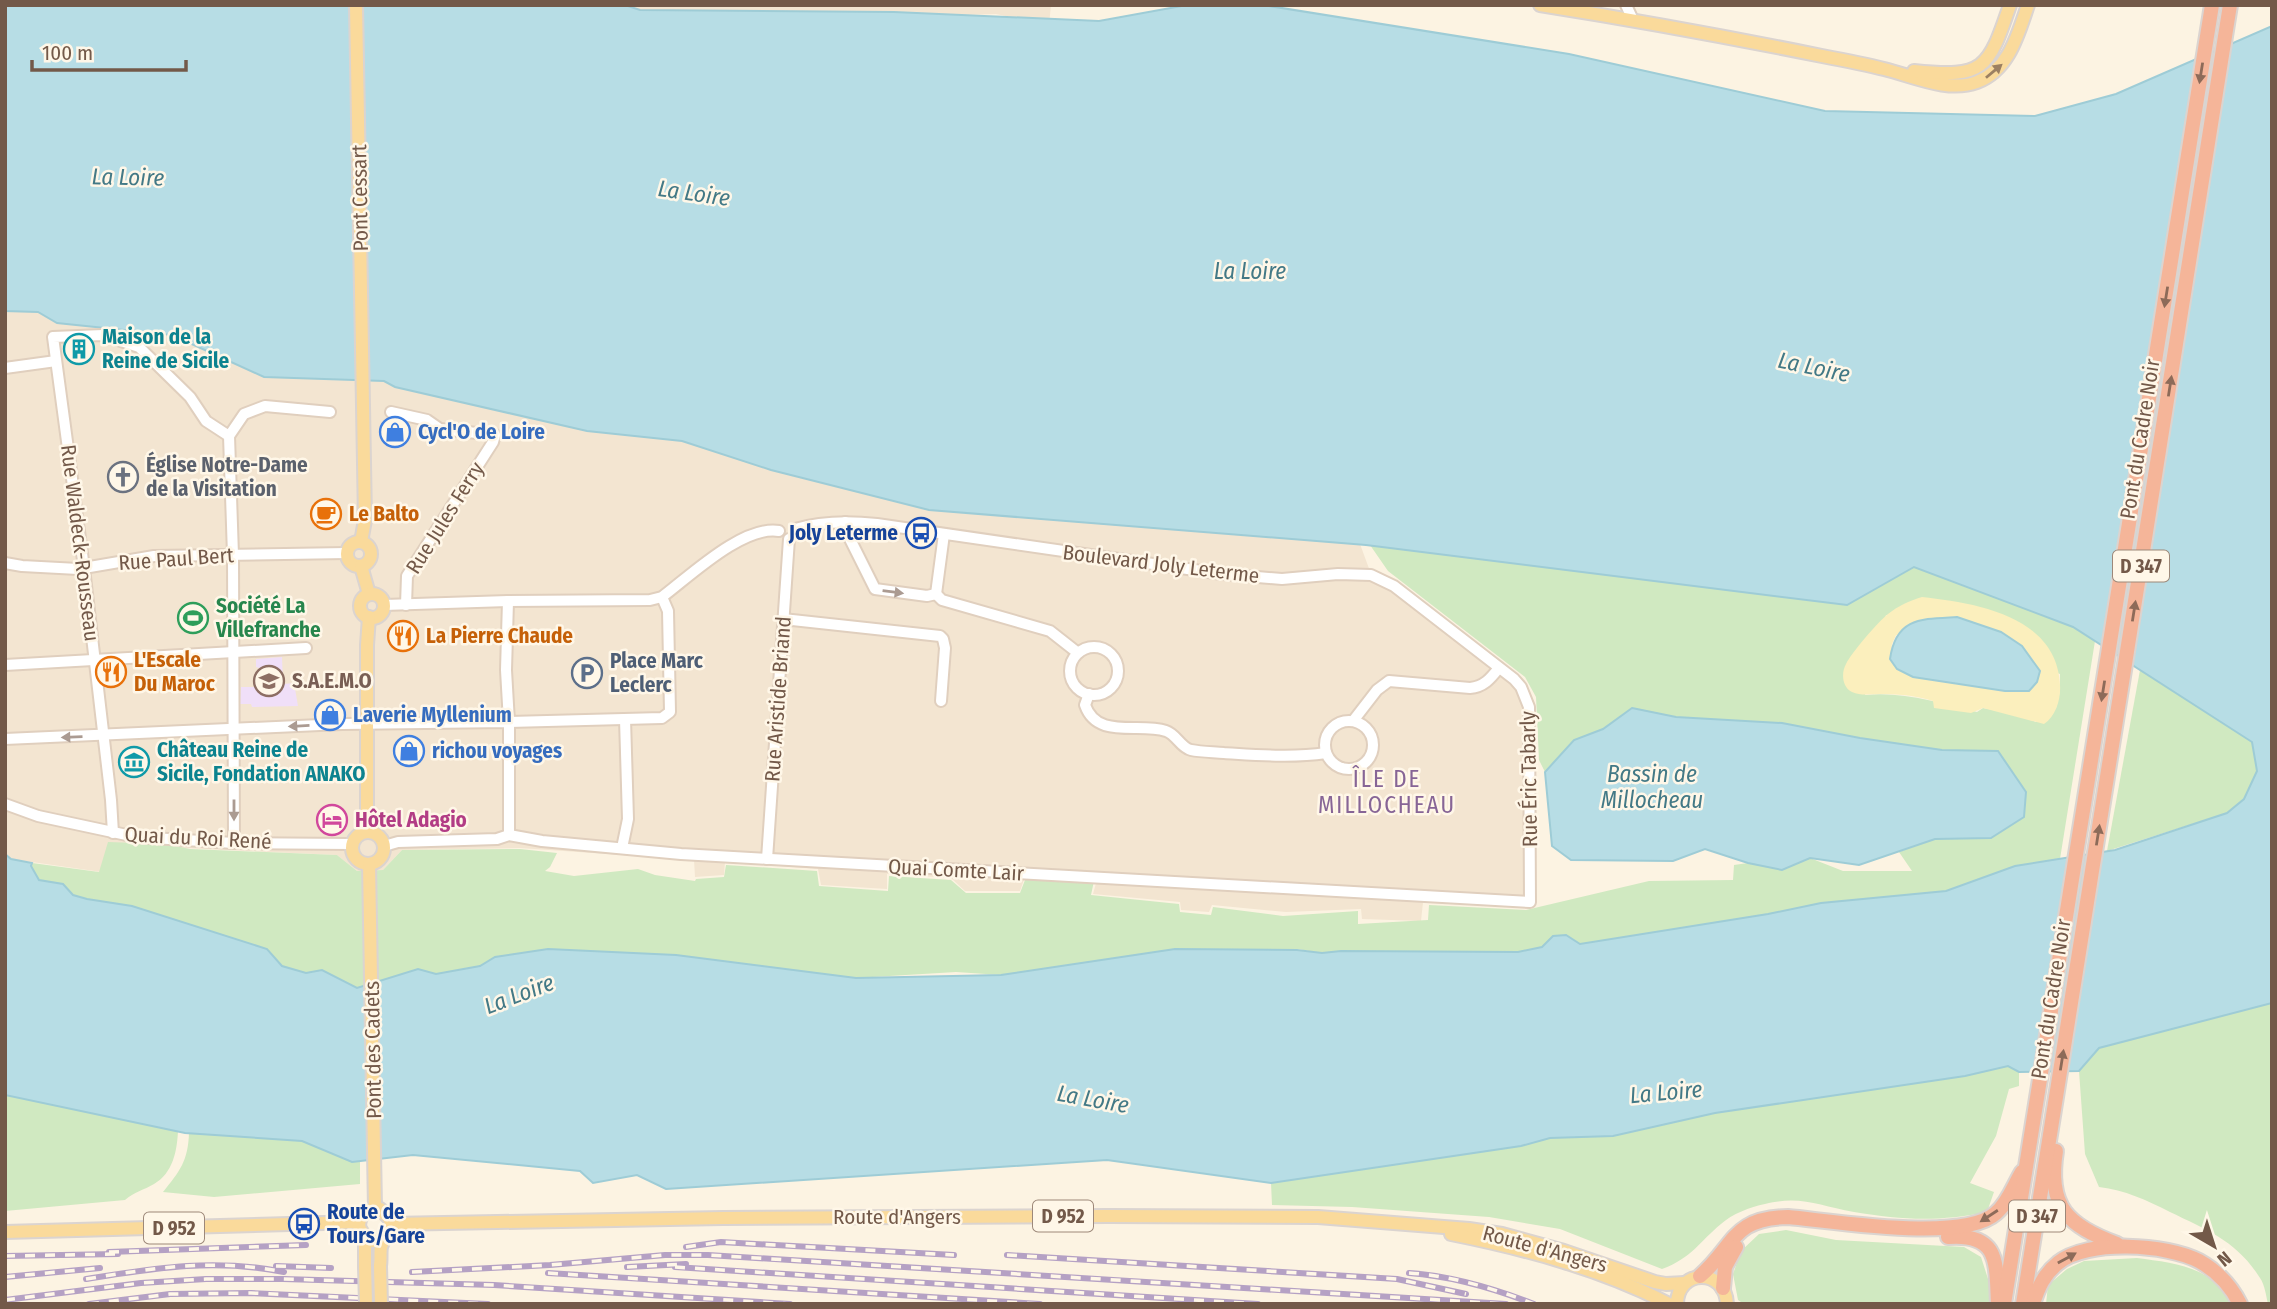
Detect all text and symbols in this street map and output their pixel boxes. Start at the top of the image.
scale bar [32,28,186,72]
text: 100 m [42,40,93,66]
one-way arrow [2195,62,2206,84]
one-way arrow [1985,64,2002,79]
street label: Pont Cessart [346,144,374,252]
water label: La Loire [91,162,165,192]
water label: La Loire [656,174,732,212]
water label: La Loire [1214,257,1286,285]
one-way arrow [2160,286,2171,308]
place label: Maison de la Reine de Sicile [102,324,230,374]
building icon: Maison de la Reine de Sicile [62,332,96,366]
water label: La Loire [1776,346,1852,388]
street label: Pont du Cadre Noir [2114,356,2166,521]
one-way arrow [2164,375,2175,397]
shop icon: Cycl'O de Loire [378,415,412,449]
place label: Cycl'O de Loire [418,419,545,445]
street label: Rue Waldeck-Rousseau [55,443,105,643]
place label: Église Notre-Dame de la Visitation [146,451,308,502]
street label: Rue Jules Ferry [400,457,490,579]
church icon: Église Notre-Dame de la Visitation [106,460,140,494]
cafe icon: Le Balto [309,497,343,531]
place label: Le Balto [349,501,419,527]
bus stop icon: Joly Leterme [904,516,938,550]
place label: Joly Leterme [788,520,898,546]
street label: Boulevard Joly Leterme [1061,539,1261,589]
street label: Rue Paul Bert [118,542,235,576]
road number: D 347 [2113,551,2169,582]
one-way arrow [882,587,904,598]
place label: Société La Villefranche [215,593,321,643]
one-way arrow [2129,600,2140,622]
sports icon: Société La Villefranche [176,601,210,635]
street label: Rue Aristide Briand [759,615,797,783]
restaurant icon: La Pierre Chaude [386,619,420,653]
place label: La Pierre Chaude [426,623,573,649]
place label: L'Escale Du Maroc [134,647,216,697]
place label: Place Marc Leclerc [610,648,704,698]
restaurant icon: L'Escale Du Maroc [94,655,128,689]
parking icon: Place Marc Leclerc [570,656,604,690]
school or university icon: S.A.E.M.O [252,664,286,698]
place label: S.A.E.M.O [292,668,372,694]
one-way arrow [2097,680,2108,702]
shop icon: Laverie Myllenium [313,698,347,732]
place label: Laverie Myllenium [353,702,512,728]
street label: Rue Éric Tabarly [1515,710,1543,847]
one-way arrow [288,720,310,731]
one-way arrow [61,731,83,743]
shop icon: richou voyages [392,734,426,768]
place label: Château Reine de Sicile, Fondation ANAKO [157,737,366,787]
place label: richou voyages [432,738,562,764]
museum icon: Château Reine de Sicile, Fondation ANAKO [117,745,151,779]
water label: Bassin de Millocheau [1601,760,1703,814]
district label: ÎLE DE MILLOCHEAU [1318,765,1456,819]
one-way arrow [228,800,240,822]
hotel icon: Hôtel Adagio [315,803,349,837]
place label: Hôtel Adagio [355,807,467,833]
street label: Quai du Roi René [124,821,272,855]
one-way arrow [2093,824,2104,846]
street label: Quai Comte Lair [887,853,1025,887]
street label: Pont du Cadre Noir [2025,916,2077,1081]
water label: La Loire [480,968,558,1020]
street label: Pont des Cadets [359,981,387,1119]
one-way arrow [2057,1049,2068,1071]
water label: La Loire [1629,1075,1703,1109]
water label: La Loire [1055,1079,1131,1119]
place label: Route de Tours/Gare [327,1199,425,1249]
road number: D 952 [1033,1200,1093,1232]
road number: D 347 [2009,1200,2065,1232]
street label: Route d'Angers [833,1204,961,1230]
bus stop icon: Route de Tours/Gare [287,1207,321,1241]
one-way arrow [1979,1210,1999,1223]
north arrow [2179,1211,2249,1281]
road number: D 952 [144,1212,204,1244]
street label: Route d'Angers [1480,1220,1610,1278]
text: N [2213,1246,2236,1271]
one-way arrow [2058,1252,2077,1264]

